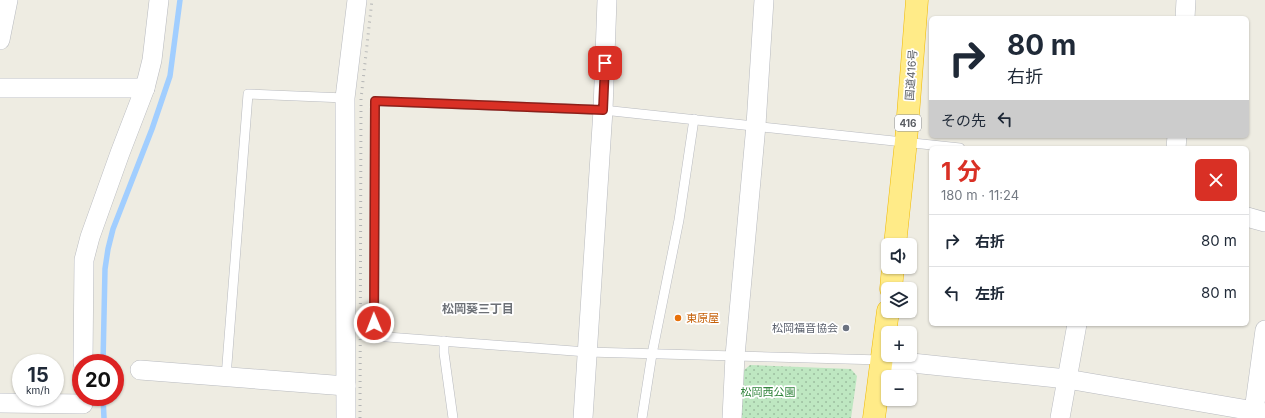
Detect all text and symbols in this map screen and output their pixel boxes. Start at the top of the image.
text: 80 m [1007,28,1076,62]
icon: right [941,32,993,84]
pin [588,46,622,80]
street label: 国道416号 [902,49,920,101]
icon: arrive [594,52,616,74]
text: 右折 [1007,66,1043,87]
icon: left [994,108,1016,130]
text: その先 [941,111,986,130]
road number: 416 [895,115,921,131]
text: 1 分 [941,157,981,186]
button: close [1195,159,1237,201]
text: 180 m · 11:24 [941,187,1019,203]
icon: right [941,230,963,252]
text: 80 m [1201,231,1237,250]
text: 右折 [975,232,1005,251]
map controls [881,238,917,406]
button: sound [881,238,917,274]
button: layers [881,282,917,318]
icon: left [941,282,963,304]
text: 80 m [1201,283,1237,302]
text: 左折 [975,284,1005,303]
district label: 松岡葵三丁目 [442,301,514,316]
position arrow [353,302,395,344]
place label: 東原屋 [686,311,719,325]
marker: 東原屋 [673,313,683,323]
place label: 松岡福音協会 [772,321,838,335]
marker: 松岡福音協会 [841,323,851,333]
button: + [881,326,917,362]
speed limit sign: 20 [72,354,124,406]
text: 15 [27,363,49,387]
button: − [881,370,917,406]
text: km/h [26,384,50,396]
park label: 松岡西公園 [741,385,796,399]

